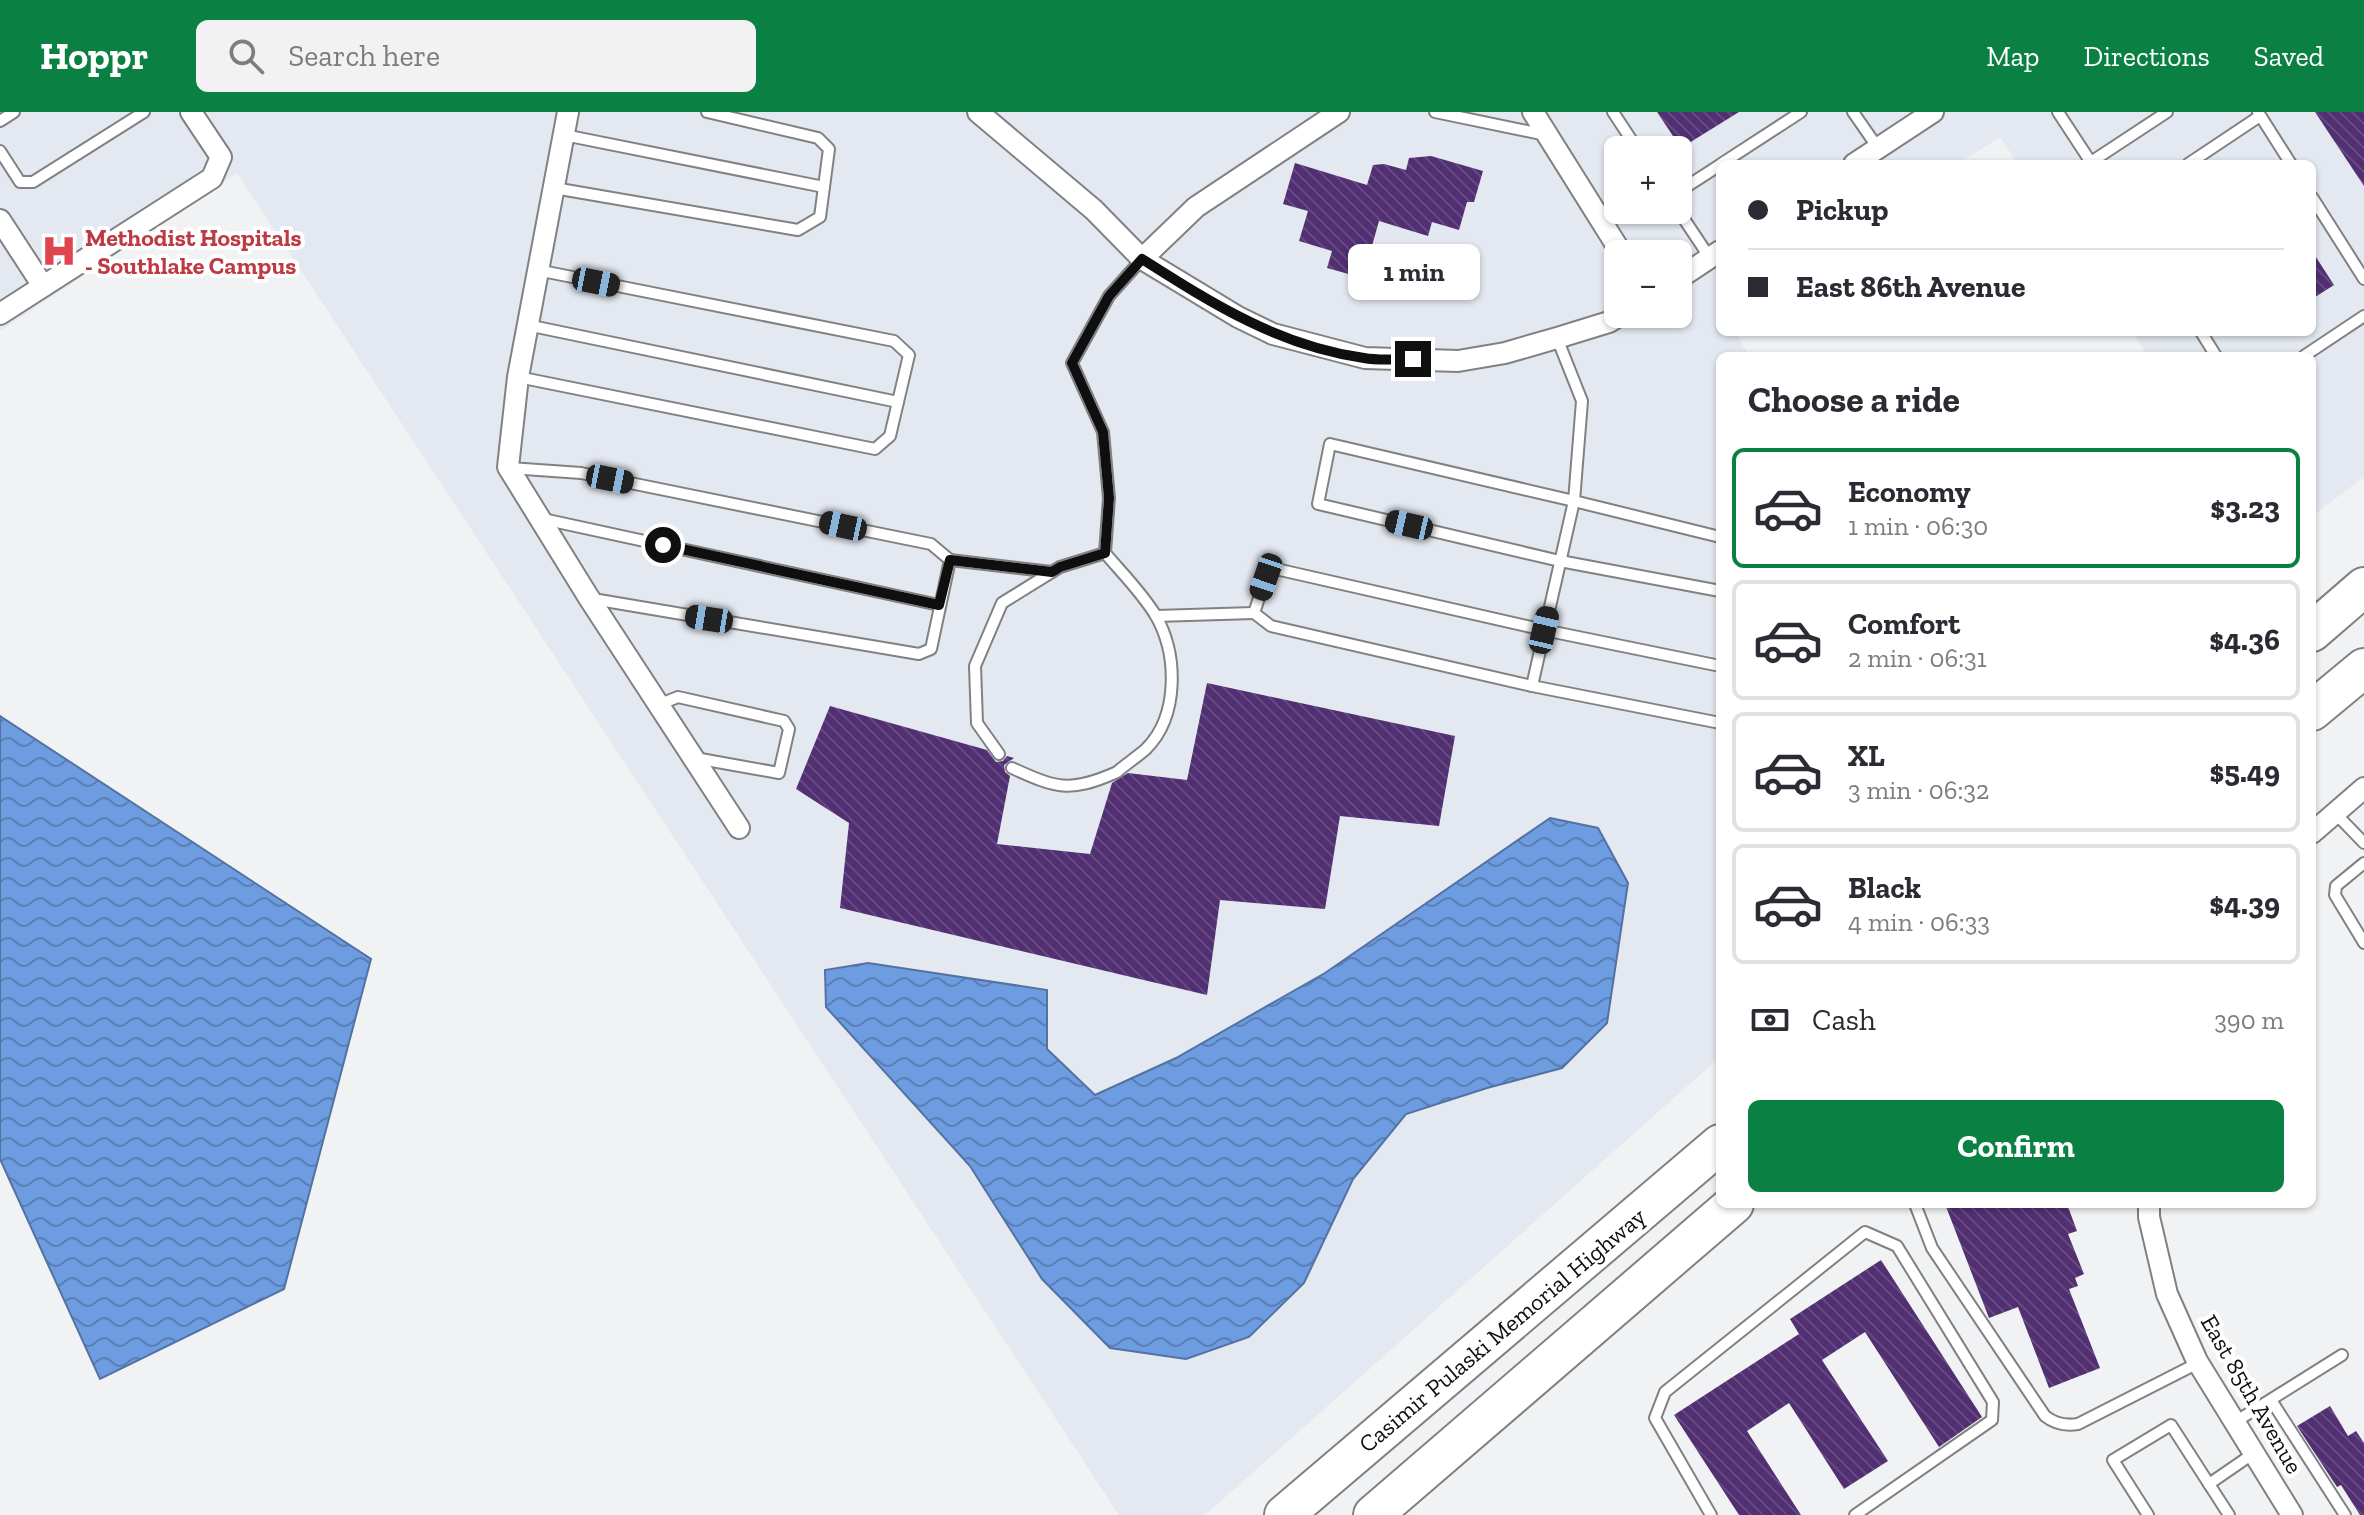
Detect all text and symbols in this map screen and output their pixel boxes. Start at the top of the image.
search box [196,20,756,92]
text: Hoppr [40,33,148,79]
icon: search [224,34,268,78]
text: Search here [288,38,440,74]
text: Map [1986,40,2039,73]
text: Directions [2083,40,2210,73]
text: Saved [2254,40,2324,73]
map controls [1604,136,1692,328]
button: + [1604,136,1692,224]
text: Pickup [1796,192,1888,228]
place label: Methodist Hospitals - Southlake Campus [85,223,302,280]
hospital icon: Methodist Hospitals - Southlake Campus [40,232,78,270]
button: − [1604,240,1692,328]
callout: 1 min [1347,243,1479,299]
text: 1 min [1383,256,1445,288]
car [570,266,622,298]
text: East 86th Avenue [1796,269,2025,305]
route end [1395,341,1431,377]
text: Choose a ride [1748,378,1960,421]
car [584,463,636,495]
icon: car [1752,472,1824,544]
text: Economy [1848,474,1971,510]
text: $3.23 [2210,490,2280,526]
car [1383,508,1435,542]
car [817,509,869,543]
text: 1 min · 06:30 [1848,510,1988,542]
route start [645,527,681,563]
car [1247,550,1285,604]
car [683,603,735,635]
car [1527,604,1561,656]
icon: car [1752,604,1824,676]
text: Comfort [1848,606,1960,642]
text: $4.36 [2209,622,2280,658]
text: 2 min · 06:31 [1848,642,1987,674]
icon: car [1752,736,1824,808]
text: XL [1848,738,1885,774]
text: $5.49 [2210,754,2280,790]
text: 3 min · 06:32 [1848,774,1989,806]
icon: car [1752,868,1824,940]
text: Black [1848,870,1921,906]
text: $4.39 [2209,886,2280,922]
text: 4 min · 06:33 [1848,906,1990,938]
icon: cash [1748,998,1792,1042]
text: Cash [1812,1002,1876,1038]
text: 390 m [2214,1004,2284,1036]
button: Confirm [1748,1100,2284,1192]
street label: Casimir Pulaski Memorial Highway [1353,1201,1652,1458]
street label: East 85th Avenue [2195,1309,2309,1479]

